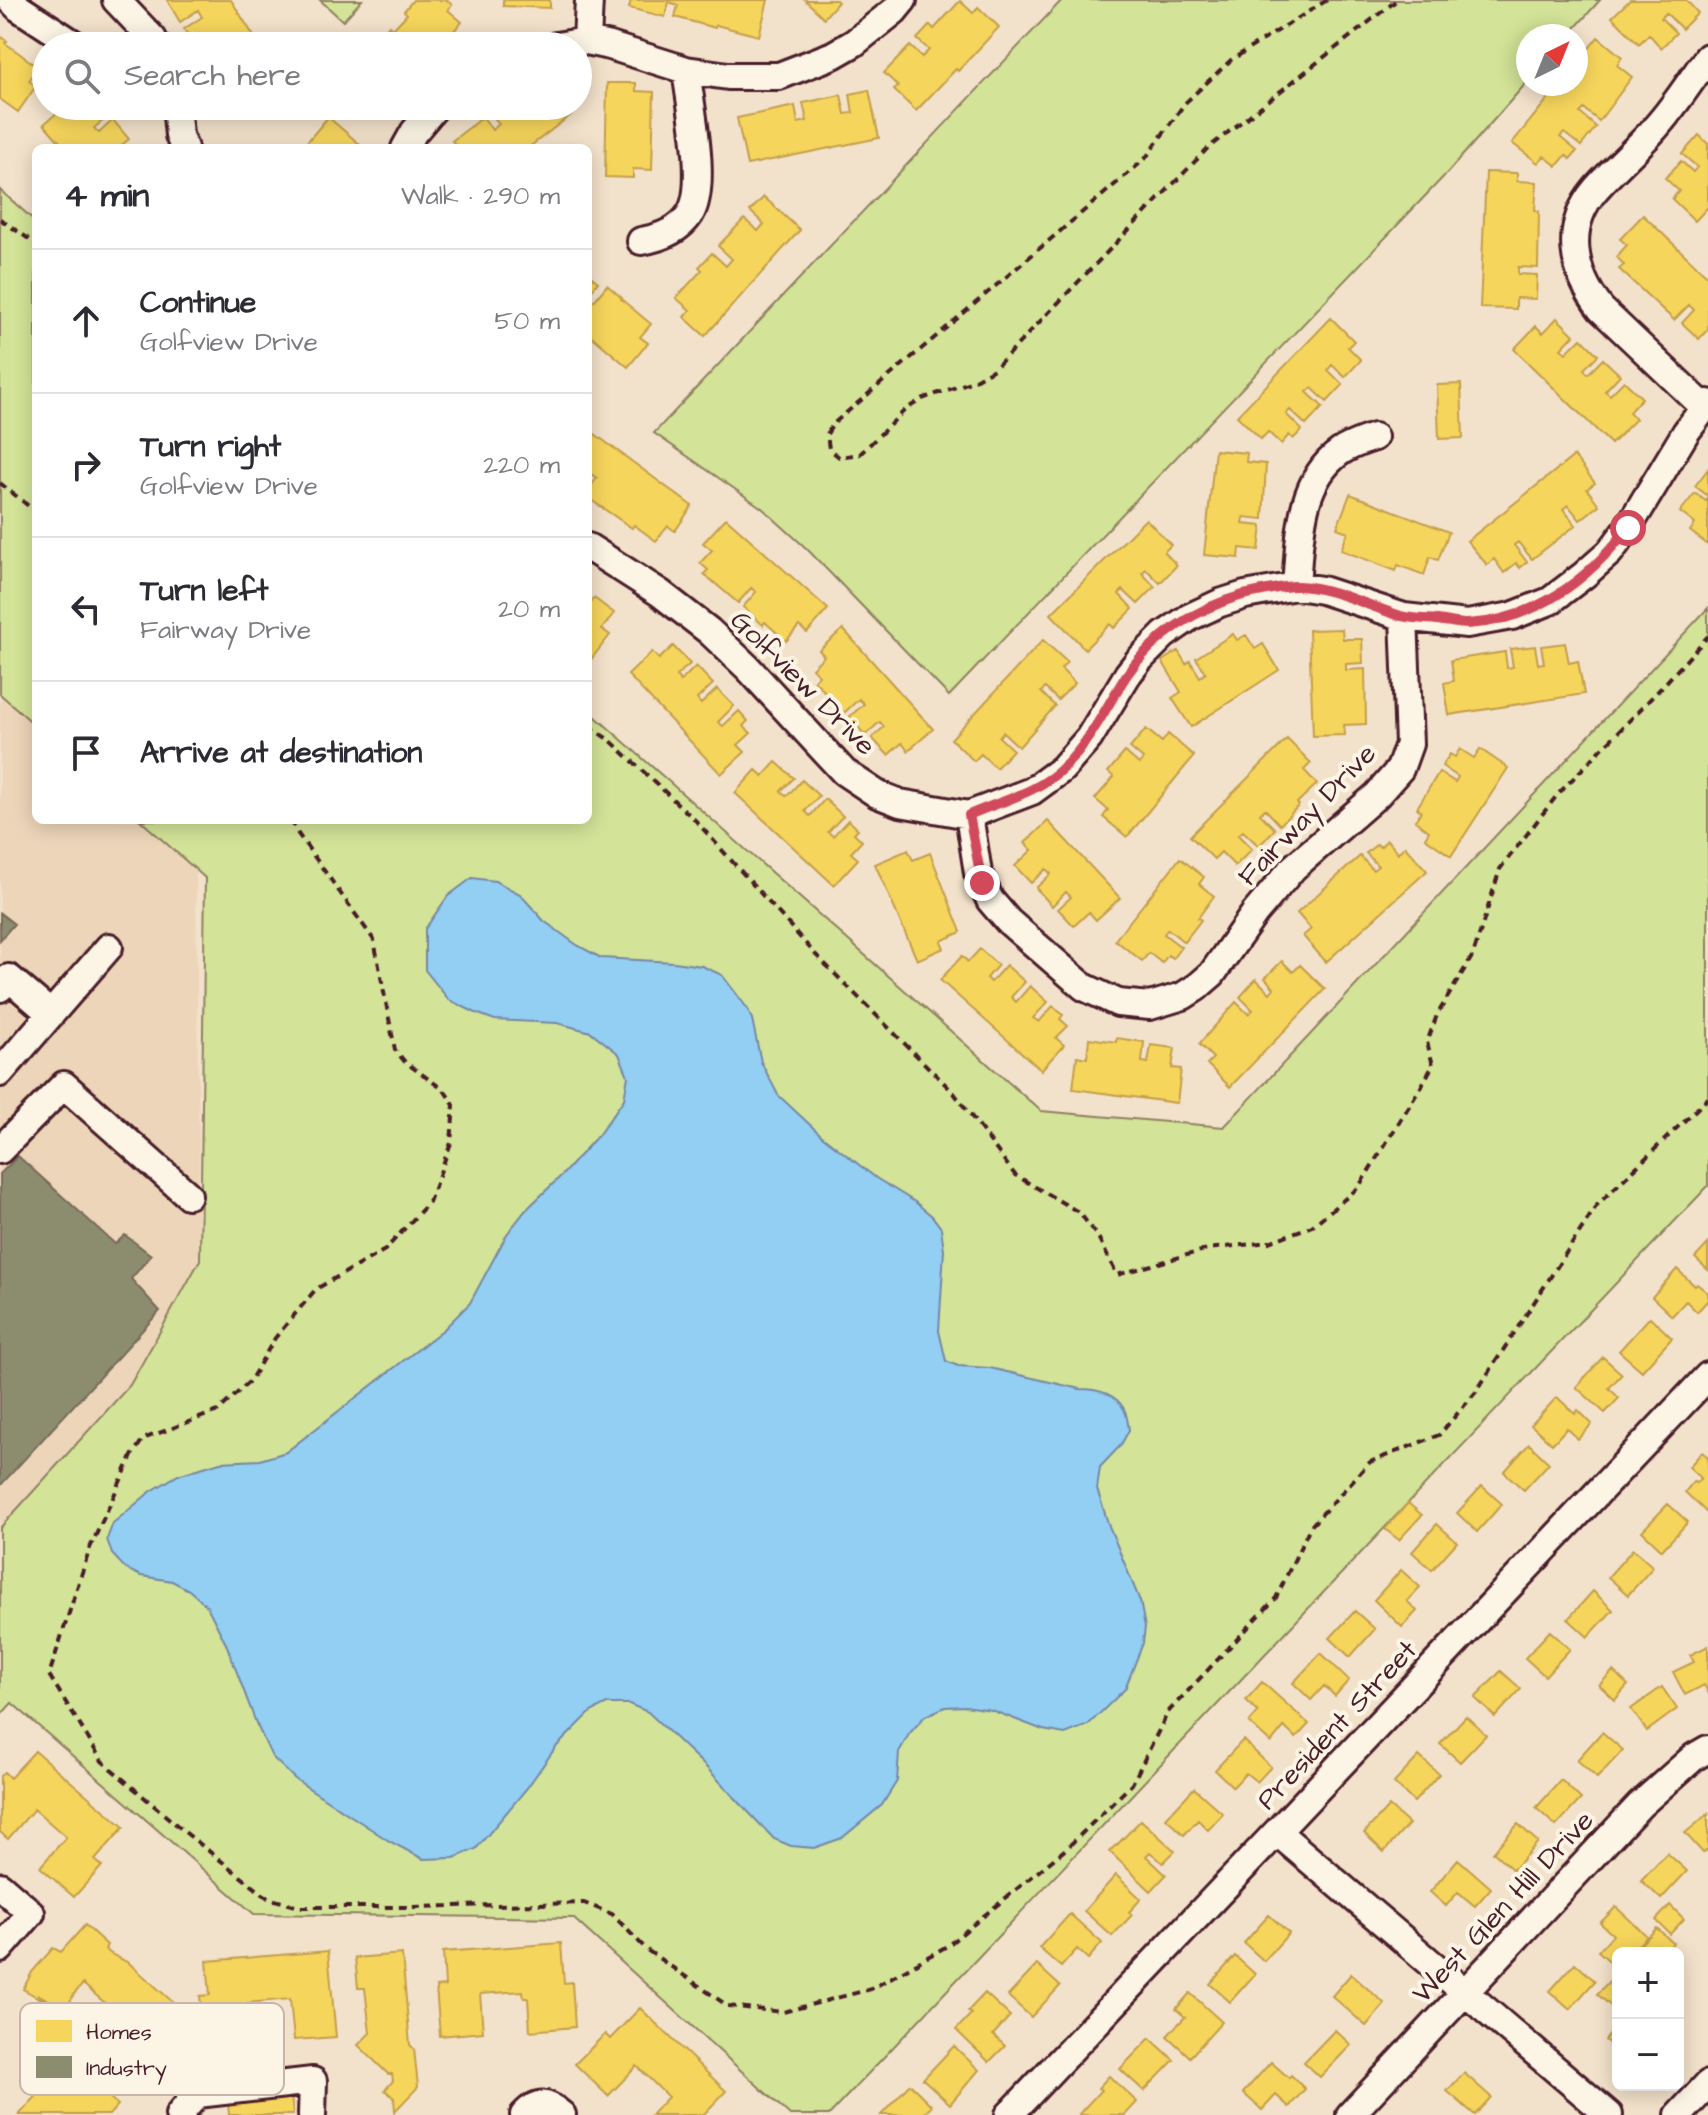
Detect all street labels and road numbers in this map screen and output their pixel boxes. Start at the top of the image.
street label: Golfview Drive [721,602,884,765]
street label: Fairway Drive [1229,735,1387,896]
street label: President Street [1248,1631,1427,1818]
street label: West Glen Hill Drive [1403,1802,1603,2012]

